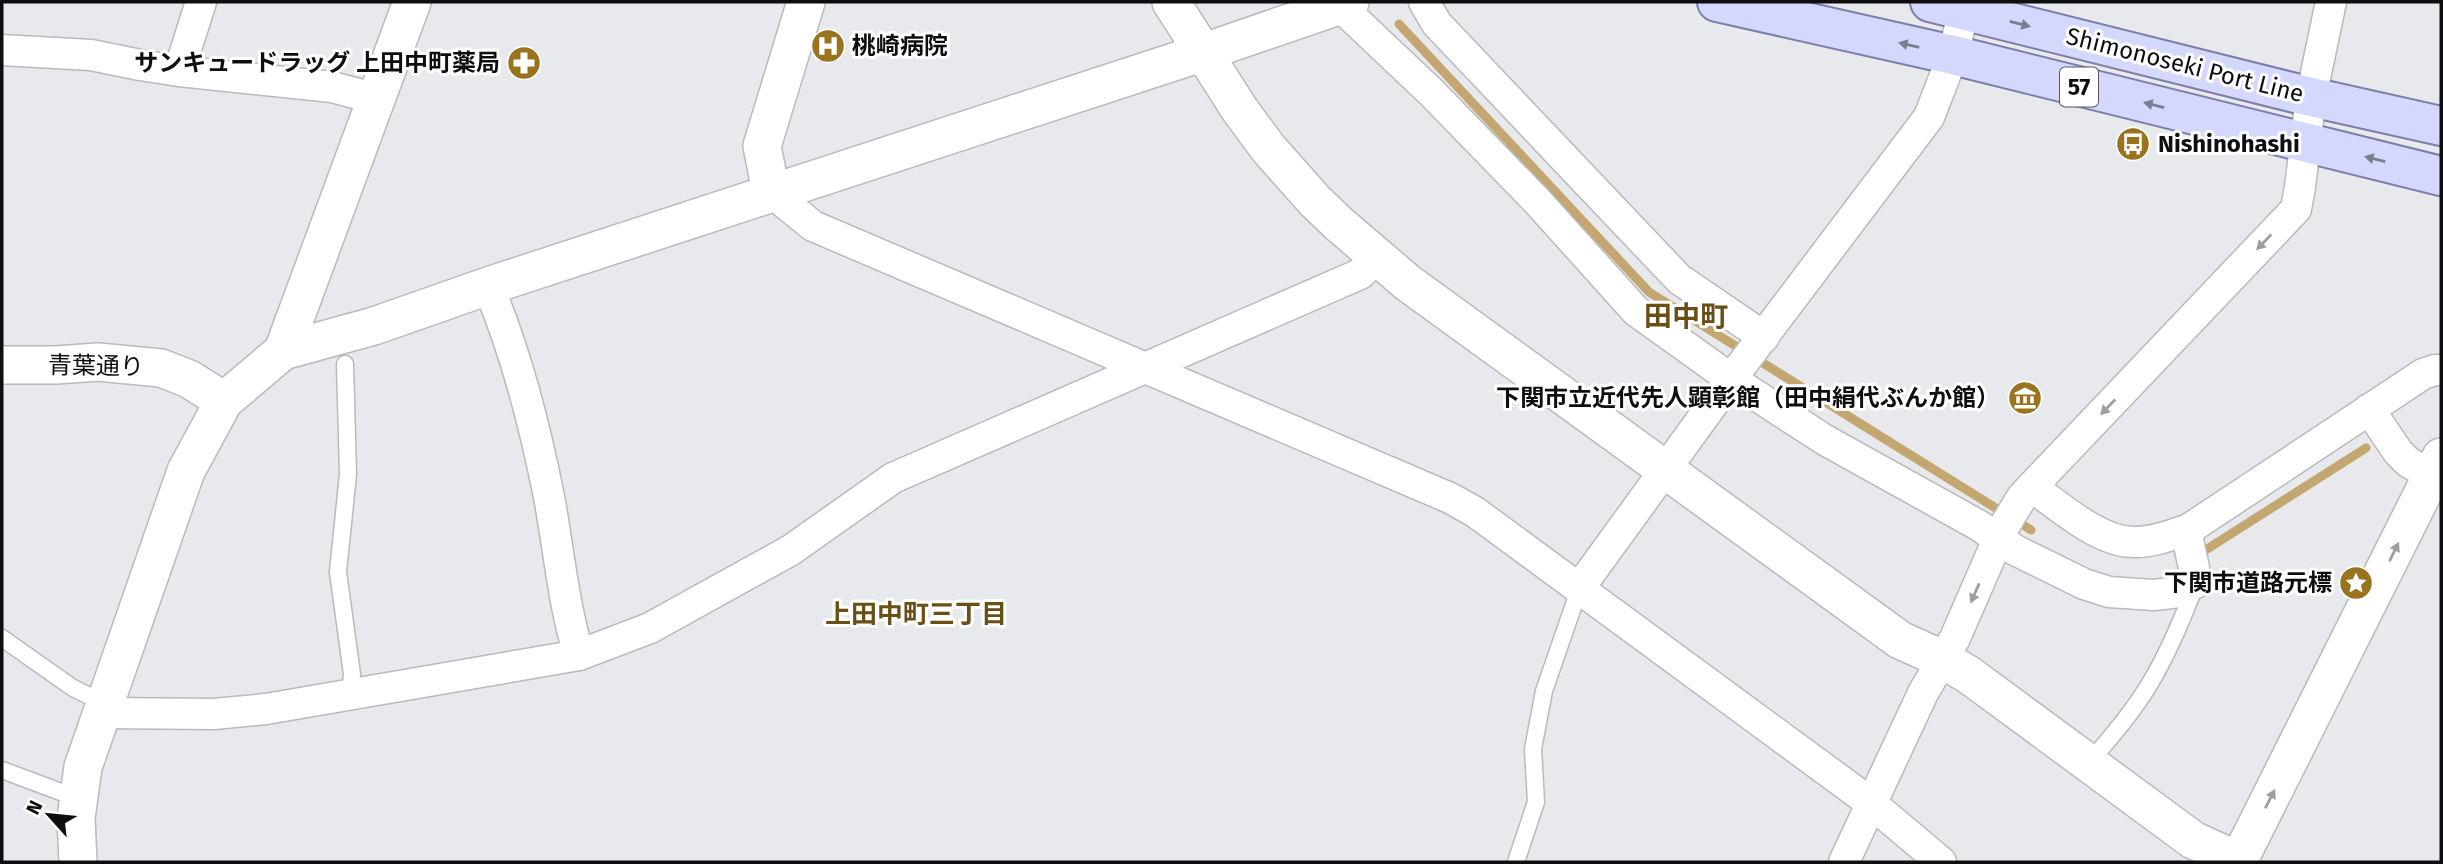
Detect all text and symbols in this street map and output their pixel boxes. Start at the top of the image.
one-way arrow [2009,19,2031,30]
street label: Shimonoseki Port Line [2063,22,2307,108]
hospital icon: 桃崎病院 [809,27,847,65]
place label: 桃崎病院 [852,32,948,60]
one-way arrow [1898,40,1920,51]
pharmacy icon: サンキュードラッグ 上田中町薬局 [505,44,543,82]
place label: サンキュードラッグ 上田中町薬局 [134,49,500,77]
road number: 57 [2060,68,2098,106]
one-way arrow [2143,99,2165,110]
bus stop icon: Nishinohashi [2114,125,2152,163]
place label: Nishinohashi [2158,130,2300,158]
one-way arrow [2364,154,2386,165]
one-way arrow [2257,233,2273,250]
district label: 田中町 [1644,300,1728,333]
street label: 青葉通り [48,351,144,381]
museum icon: 下関市立近代先人顕彰館（田中絹代ぶんか館） [2006,379,2044,417]
place label: 下関市立近代先人顕彰館（田中絹代ぶんか館） [1496,384,2000,412]
one-way arrow [2100,398,2116,415]
one-way arrow [2389,542,2400,562]
place icon: 下関市道路元標 [2337,564,2375,602]
place label: 下関市道路元標 [2164,569,2332,597]
one-way arrow [1969,583,1981,603]
district label: 上田中町三丁目 [825,599,1007,630]
north arrow [14,780,84,850]
one-way arrow [2264,789,2275,809]
text: N [21,797,47,818]

